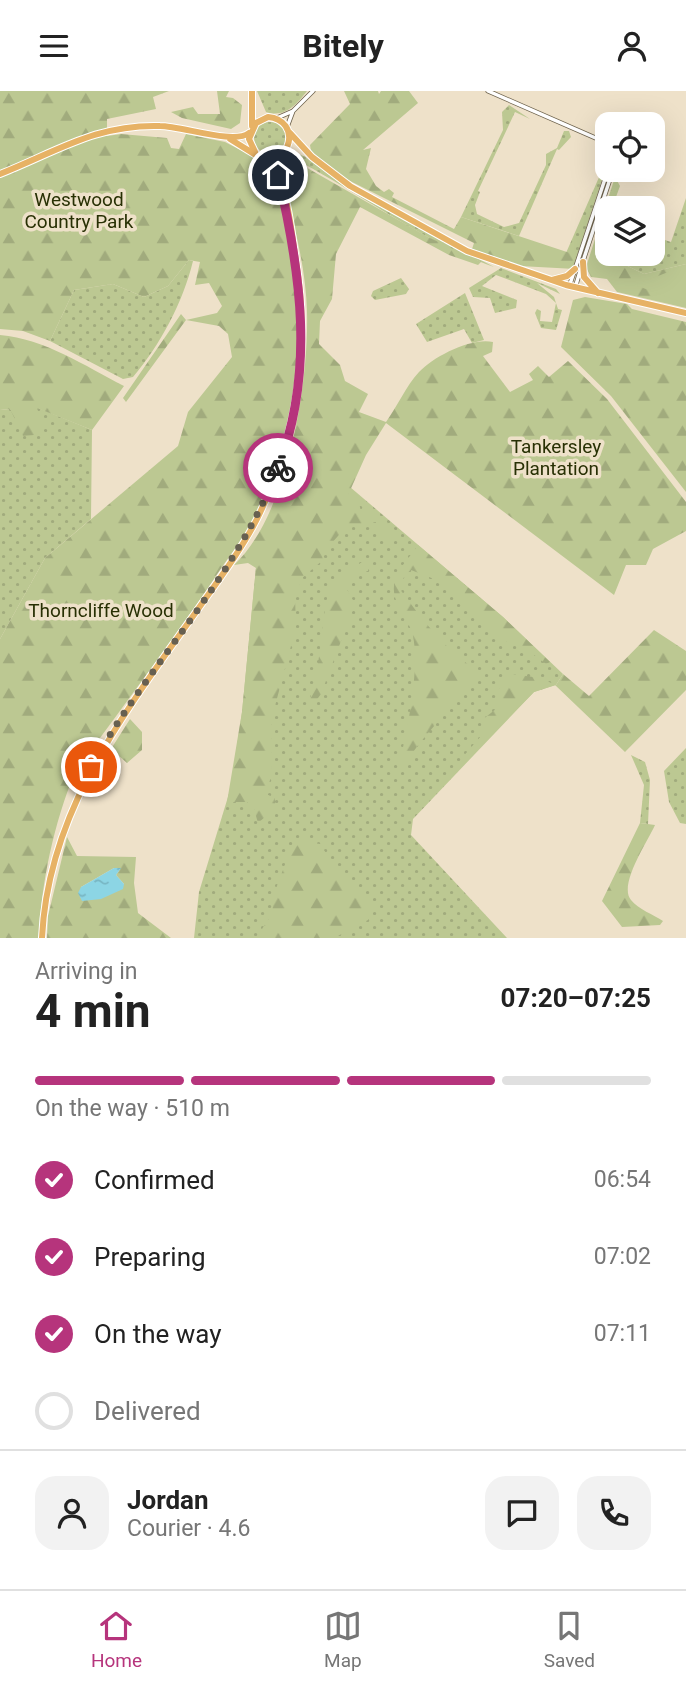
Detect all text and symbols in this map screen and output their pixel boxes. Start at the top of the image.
icon: menu [35,27,73,65]
text: Bitely [302,27,384,65]
icon: person [613,27,651,65]
map controls [595,112,665,266]
button: locate [595,112,665,182]
pin [248,145,308,205]
icon: home [259,156,297,194]
park label: Westwood Country Park [25,188,134,233]
button: layers [595,196,665,266]
courier [243,433,313,503]
park label: Tankersley Plantation [511,435,601,480]
icon: bike [259,449,297,487]
park label: Thorncliffe Wood [28,599,174,622]
pin [61,737,121,797]
icon: bag [72,748,110,786]
text: Arriving in [35,958,138,985]
text: 07:20–07:25 [501,983,651,1013]
text: 4 min [35,984,151,1038]
text: On the way · 510 m [35,1095,230,1122]
icon: check [35,1161,73,1199]
text: Confirmed [94,1165,215,1195]
text: 06:54 [594,1166,651,1193]
icon: check [35,1238,73,1276]
text: Preparing [94,1242,206,1272]
text: 07:02 [594,1243,651,1270]
icon: check [35,1315,73,1353]
text: On the way [94,1319,222,1349]
text: 07:11 [594,1320,651,1347]
text: Delivered [94,1396,201,1426]
button: person [35,1476,109,1550]
button: chat [485,1476,559,1550]
button: phone [577,1476,651,1550]
text: Jordan [127,1485,209,1515]
text: Courier · 4.6 [127,1515,250,1542]
tab: Home [91,1607,142,1672]
tab: Map [324,1607,362,1672]
tab: Saved [544,1607,595,1672]

